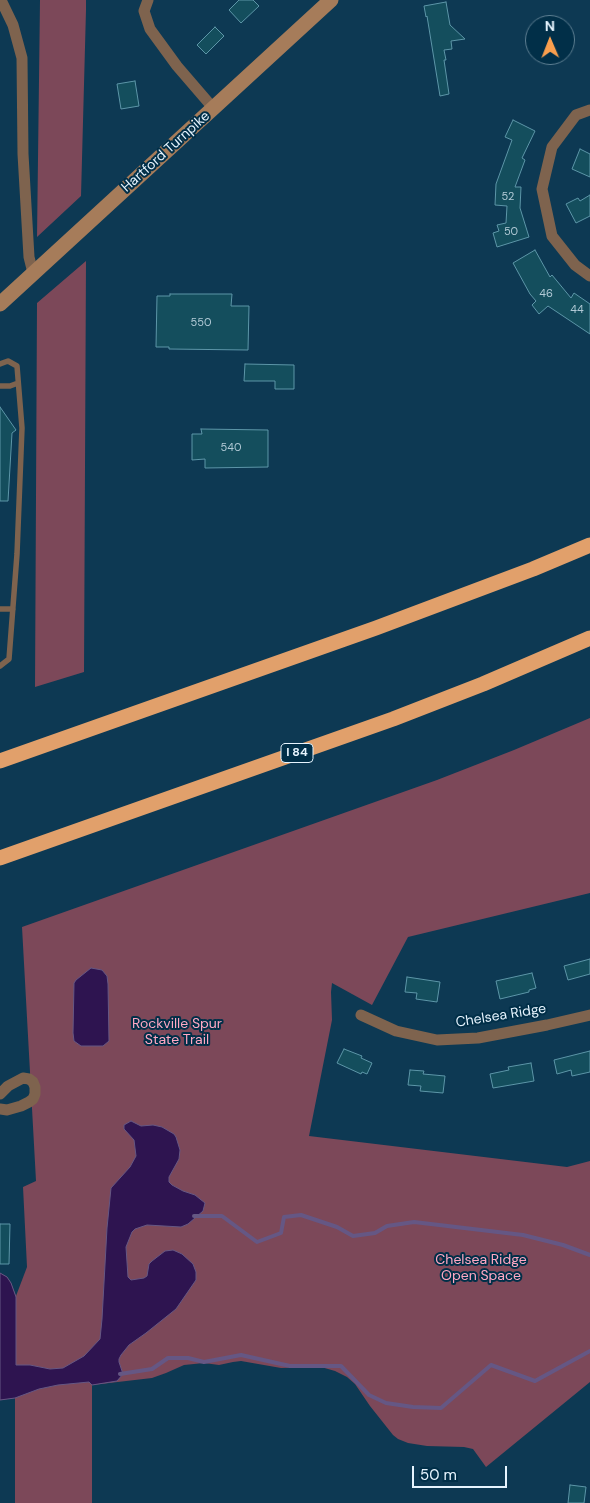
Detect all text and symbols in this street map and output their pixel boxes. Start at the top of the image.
north arrow [525,15,575,65]
text: N [544,17,555,35]
street label: Hartford Turnpike [118,108,214,196]
house number: 52 [502,190,514,204]
house number: 50 [504,225,518,239]
house number: 46 [539,287,553,301]
house number: 44 [570,303,584,317]
house number: 550 [191,316,211,330]
house number: 540 [221,441,241,455]
road number: I 84 [281,744,313,762]
street label: Chelsea Ridge [455,1001,547,1031]
park label: Rockville Spur State Trail [132,1016,222,1048]
park label: Chelsea Ridge Open Space [435,1252,527,1284]
scale bar [415,1456,510,1488]
text: 50 m [420,1465,457,1485]

